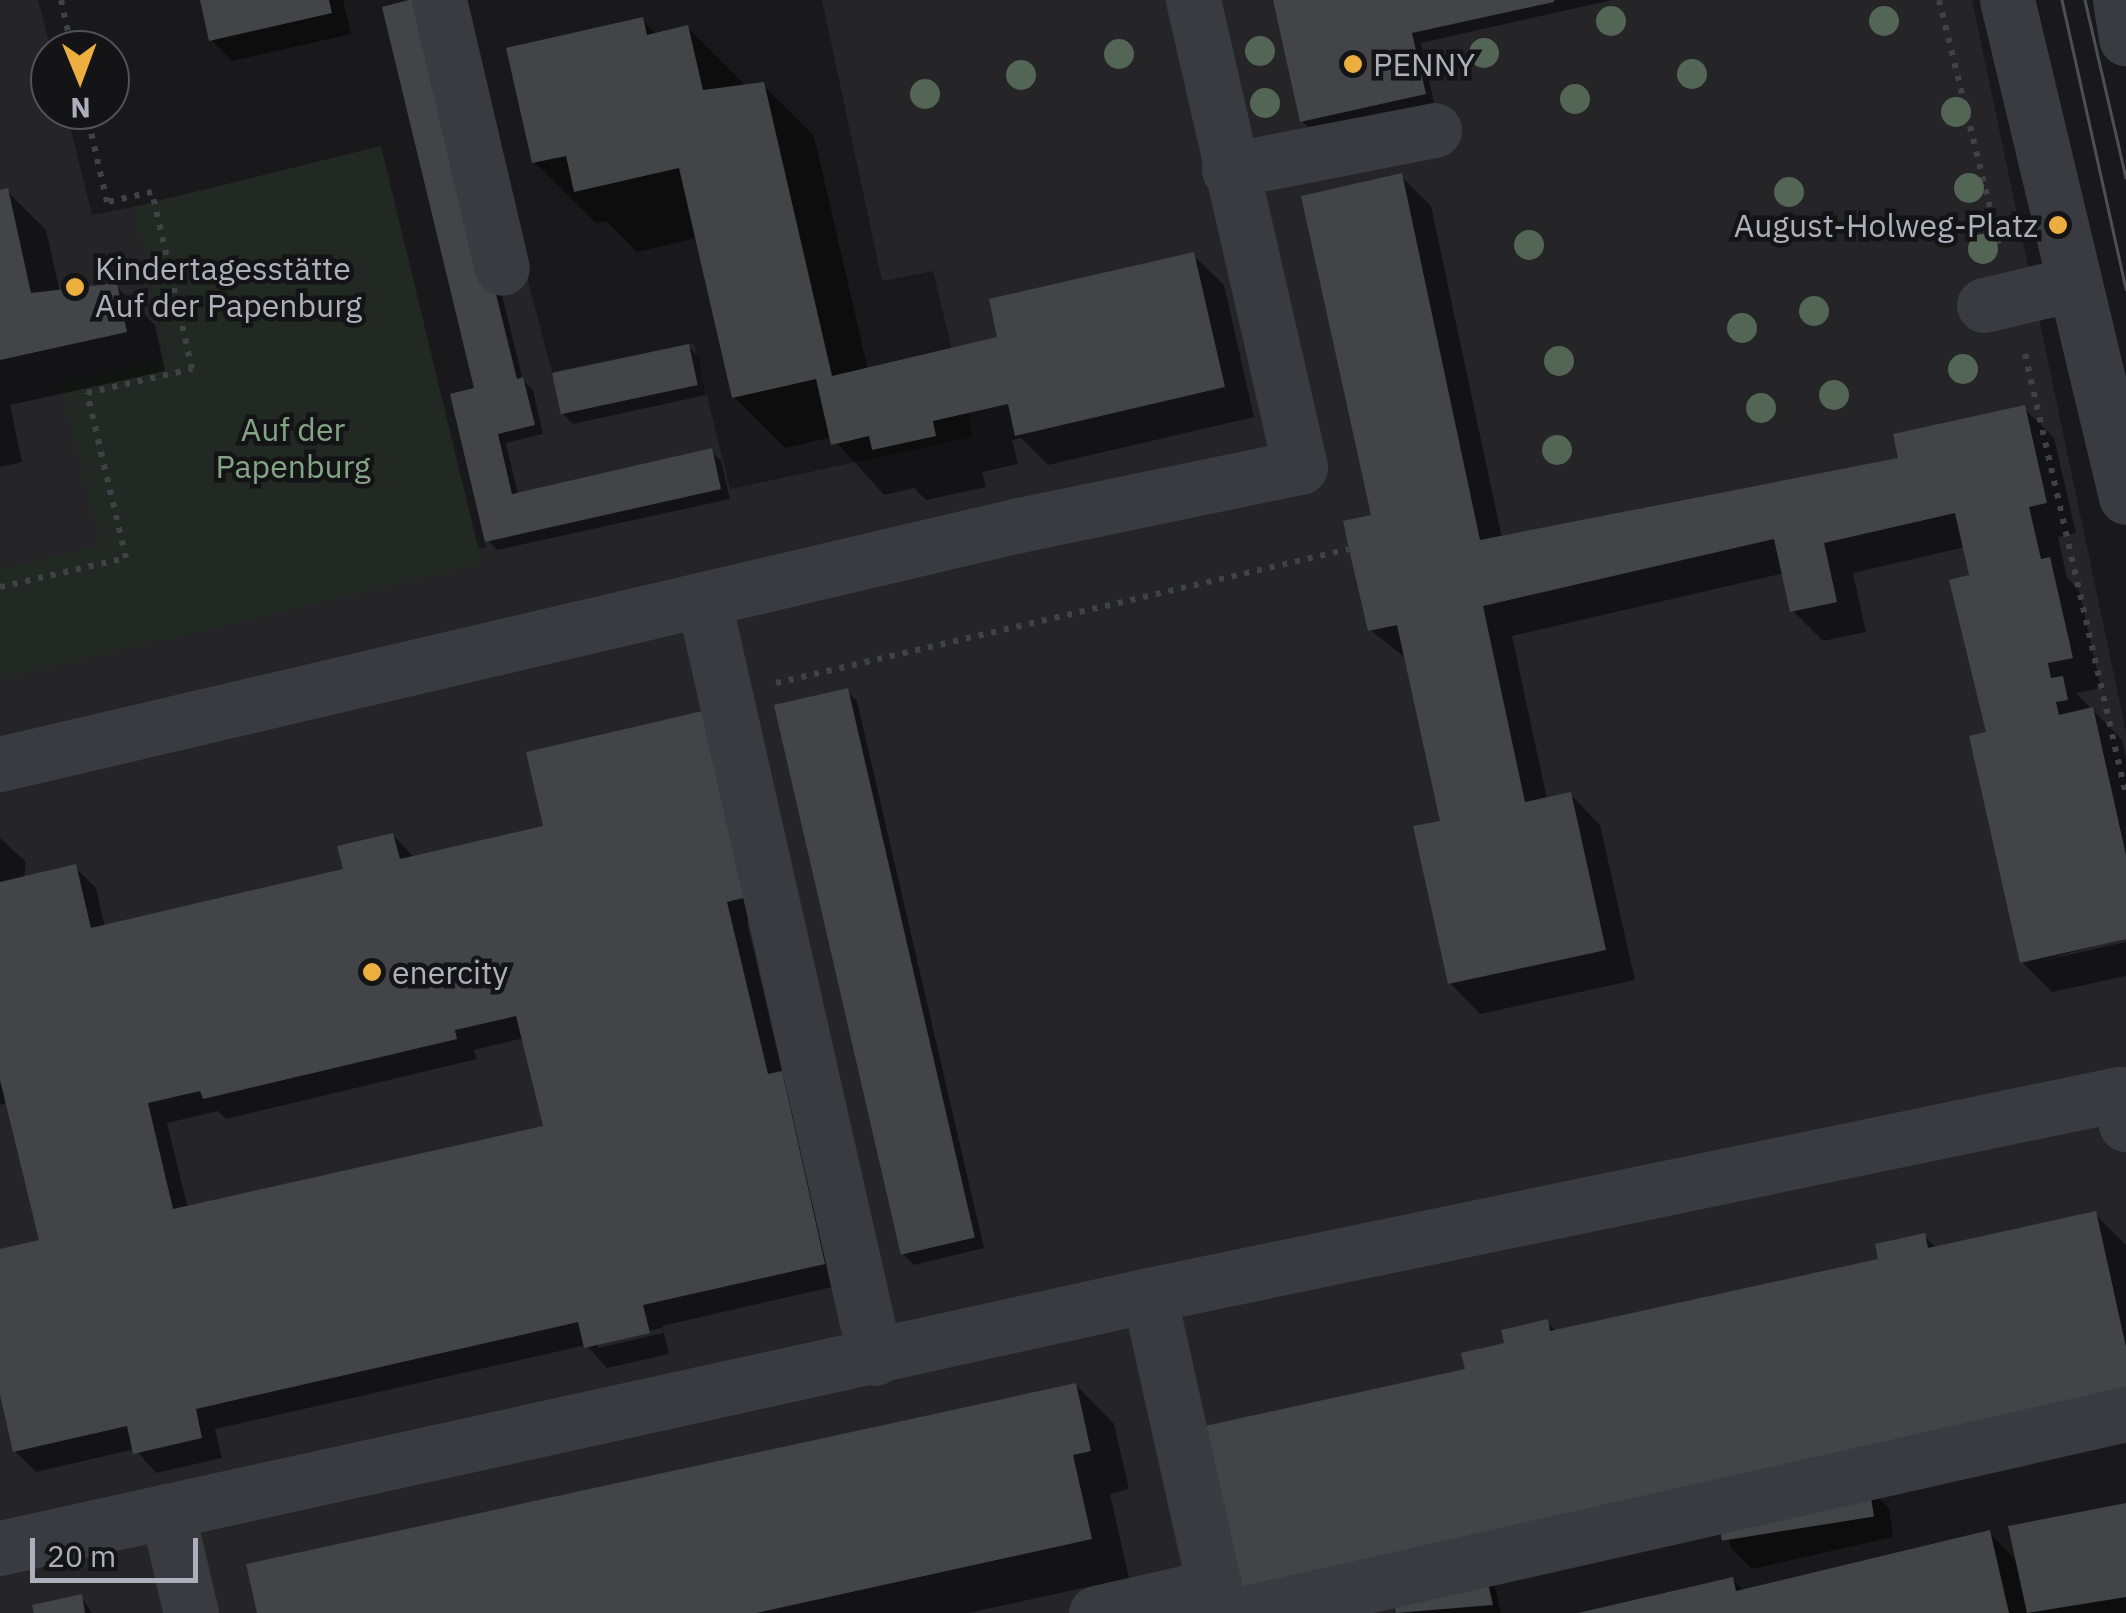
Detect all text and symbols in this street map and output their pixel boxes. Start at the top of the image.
north arrow [30,30,130,130]
place label: PENNY [1373,45,1475,83]
marker: PENNY [1342,53,1364,75]
text: N [70,90,91,127]
place label: August-Holweg-Platz [1734,206,2038,244]
marker: August-Holweg-Platz [2047,214,2069,236]
place label: Kindertagesstätte Auf der Papenburg [95,250,362,325]
marker: Kindertagesstätte Auf der Papenburg [64,276,86,298]
park label: Auf der Papenburg [215,411,371,486]
place label: enercity [392,953,508,991]
marker: enercity [361,961,383,983]
scale bar [35,1518,202,1580]
text: 20 m [47,1536,116,1575]

